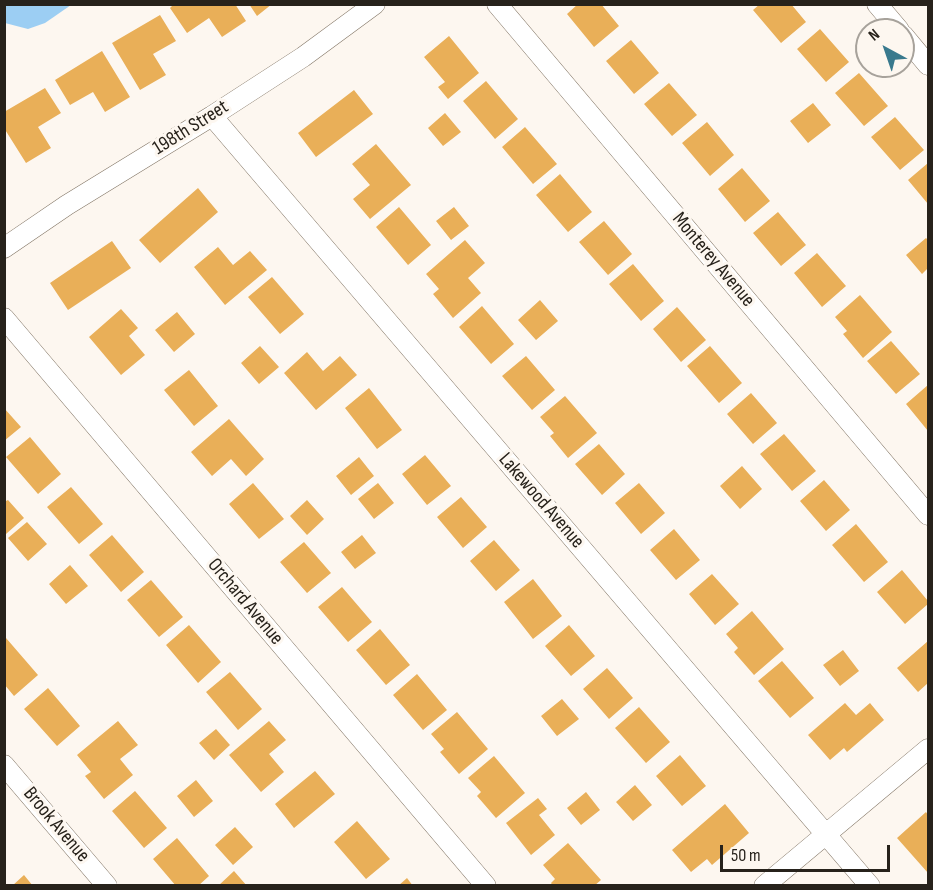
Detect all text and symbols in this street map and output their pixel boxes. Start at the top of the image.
north arrow [855,18,915,78]
text: N [865,25,884,45]
street label: 198th Street [149,95,233,161]
street label: Monterey Avenue [667,208,759,312]
street label: Lakewood Avenue [493,448,589,554]
street label: Orchard Avenue [202,554,288,650]
street label: Brook Avenue [18,783,94,867]
scale bar [723,833,892,871]
text: 50 m [731,845,761,866]

